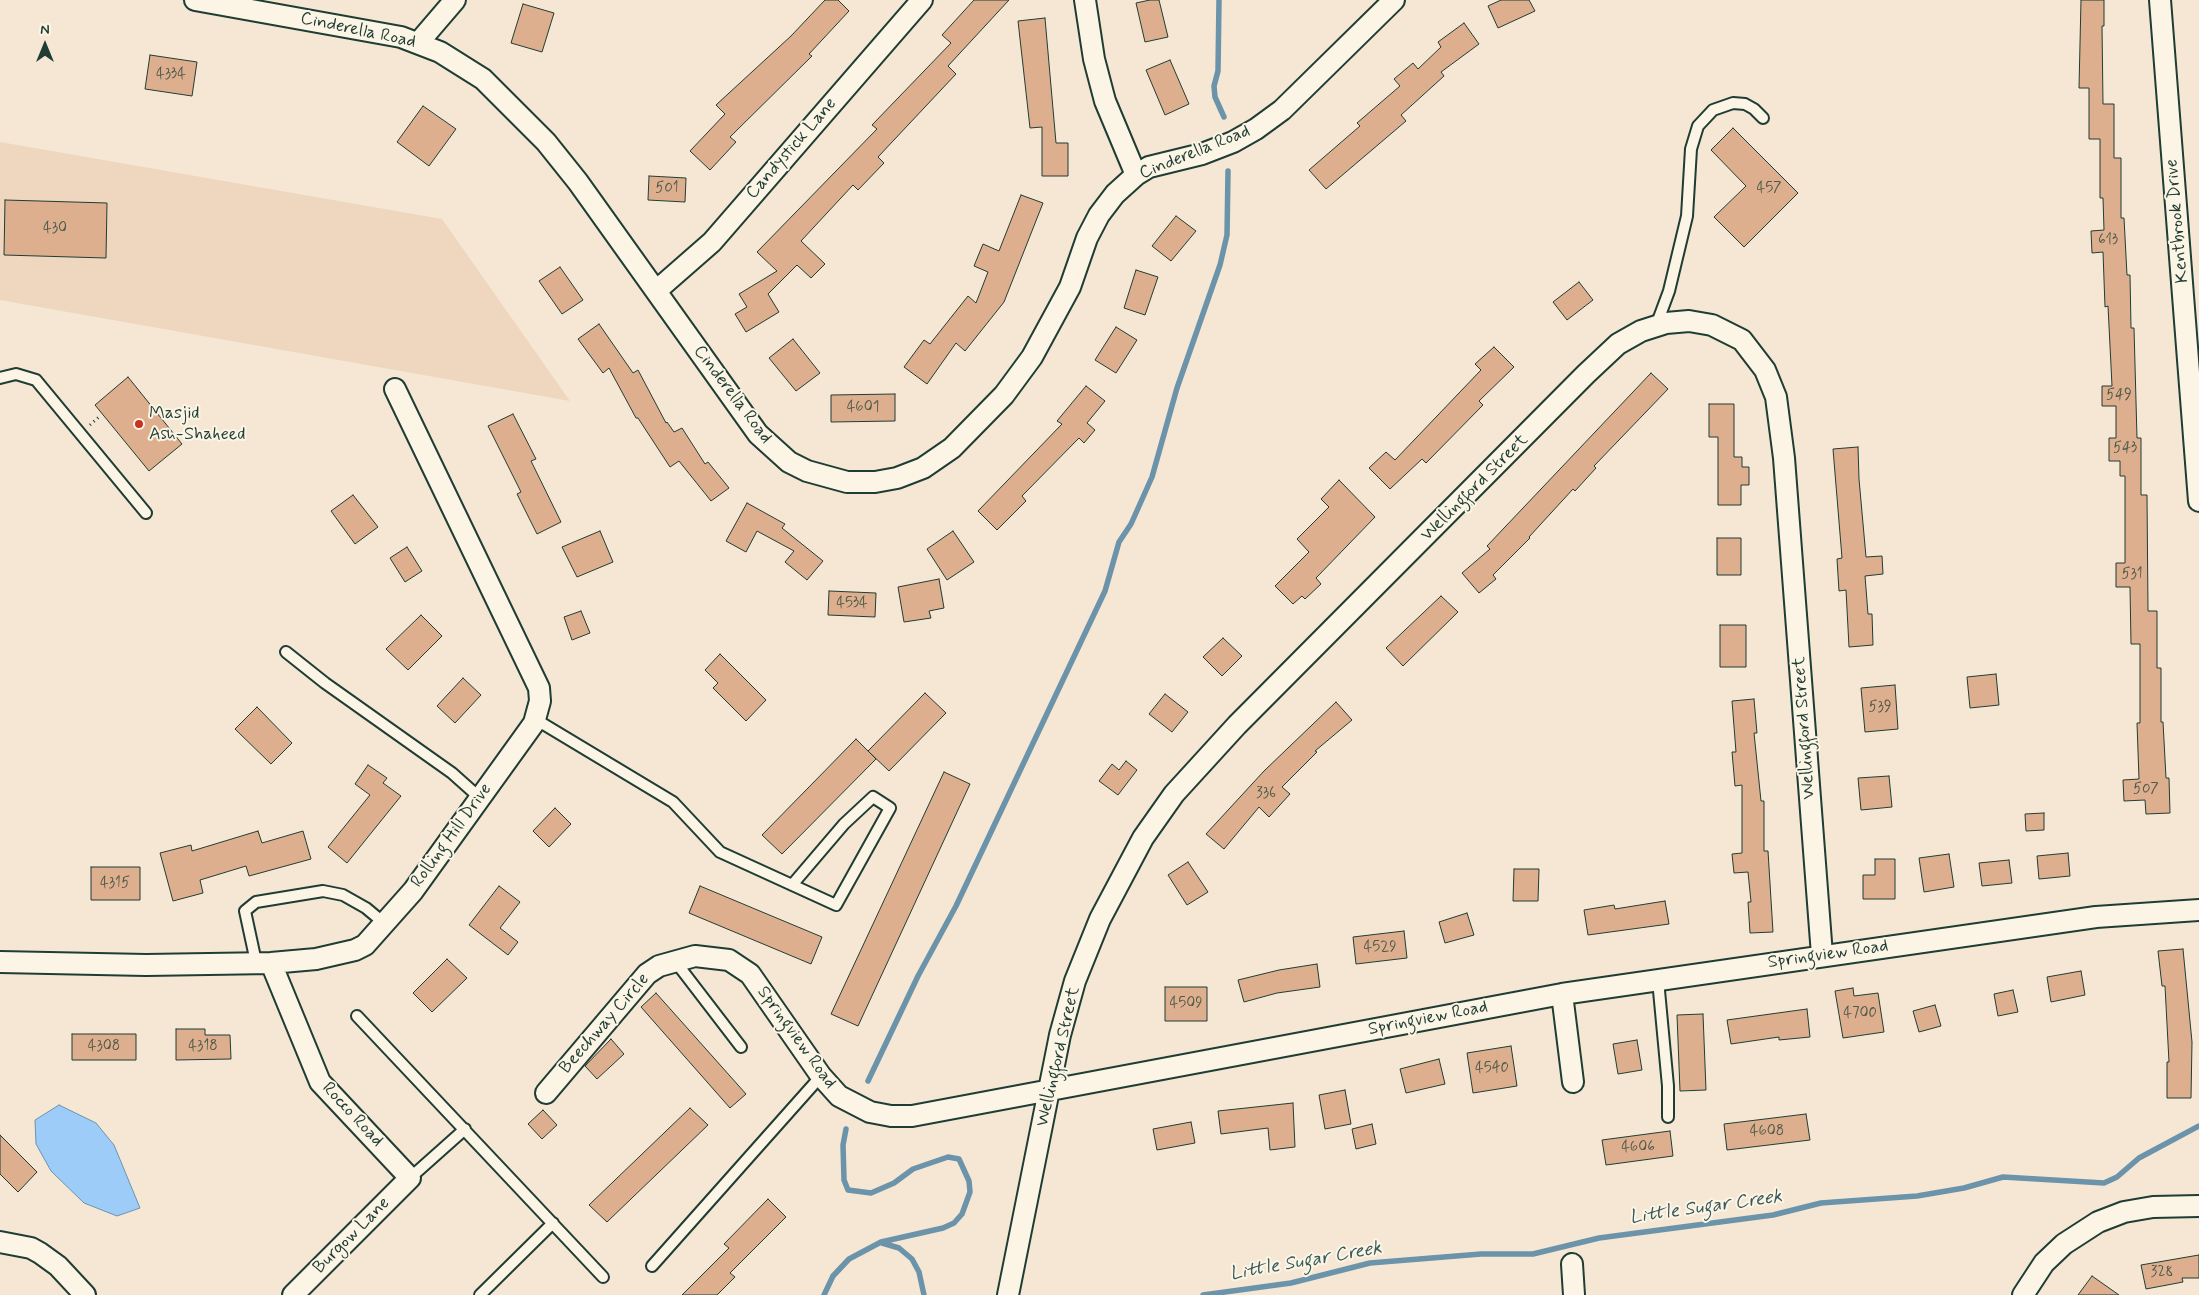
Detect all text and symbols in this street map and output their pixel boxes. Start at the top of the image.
street label: Cinderella Road [298,8,418,54]
north arrow [20,20,70,70]
text: N [40,21,50,39]
house number: 4334 [156,66,186,84]
street label: Candystick Lane [742,94,842,204]
street label: Cinderella Road [1136,121,1254,185]
street label: Kentbrook Drive [2162,158,2194,284]
house number: 501 [655,180,679,198]
house number: 457 [1756,180,1782,198]
house number: 430 [43,220,67,238]
house number: 613 [2098,232,2118,250]
street label: Cinderella Road [688,342,776,448]
house number: 549 [2106,387,2132,405]
house number: 4601 [847,399,879,417]
place label: Masjid Ash-Shaheed [149,403,245,446]
marker: Masjid Ash-Shaheed [133,418,145,430]
street label: Wellingford Street [1417,430,1533,546]
house number: 543 [2113,440,2137,458]
house number: 531 [2121,566,2143,584]
house number: 4534 [836,595,868,613]
street label: Wellingford Street [1789,656,1821,800]
house number: 539 [1868,699,1892,717]
street label: Rolling Hill Drive [407,780,497,892]
house number: 507 [2133,781,2159,799]
house number: 336 [1256,785,1276,803]
house number: 4315 [100,875,130,893]
street label: Springview Road [1766,936,1890,974]
house number: 4529 [1363,939,1397,957]
street label: Beechway Circle [555,969,655,1079]
street label: Springview Road [752,983,840,1093]
street label: Wellingford Street [1032,985,1086,1129]
house number: 4509 [1169,995,1203,1013]
street label: Springview Road [1366,997,1490,1041]
house number: 4700 [1843,1005,1877,1023]
house number: 4308 [88,1038,120,1056]
house number: 4318 [188,1038,218,1056]
house number: 4540 [1475,1060,1509,1078]
street label: Rocco Road [317,1078,387,1152]
house number: 4608 [1750,1123,1784,1141]
house number: 4606 [1621,1139,1655,1157]
water label: Little Sugar Creek [1628,1186,1784,1230]
street label: Burgow Lane [309,1193,395,1279]
water label: Little Sugar Creek [1228,1237,1384,1287]
house number: 328 [2151,1264,2173,1282]

